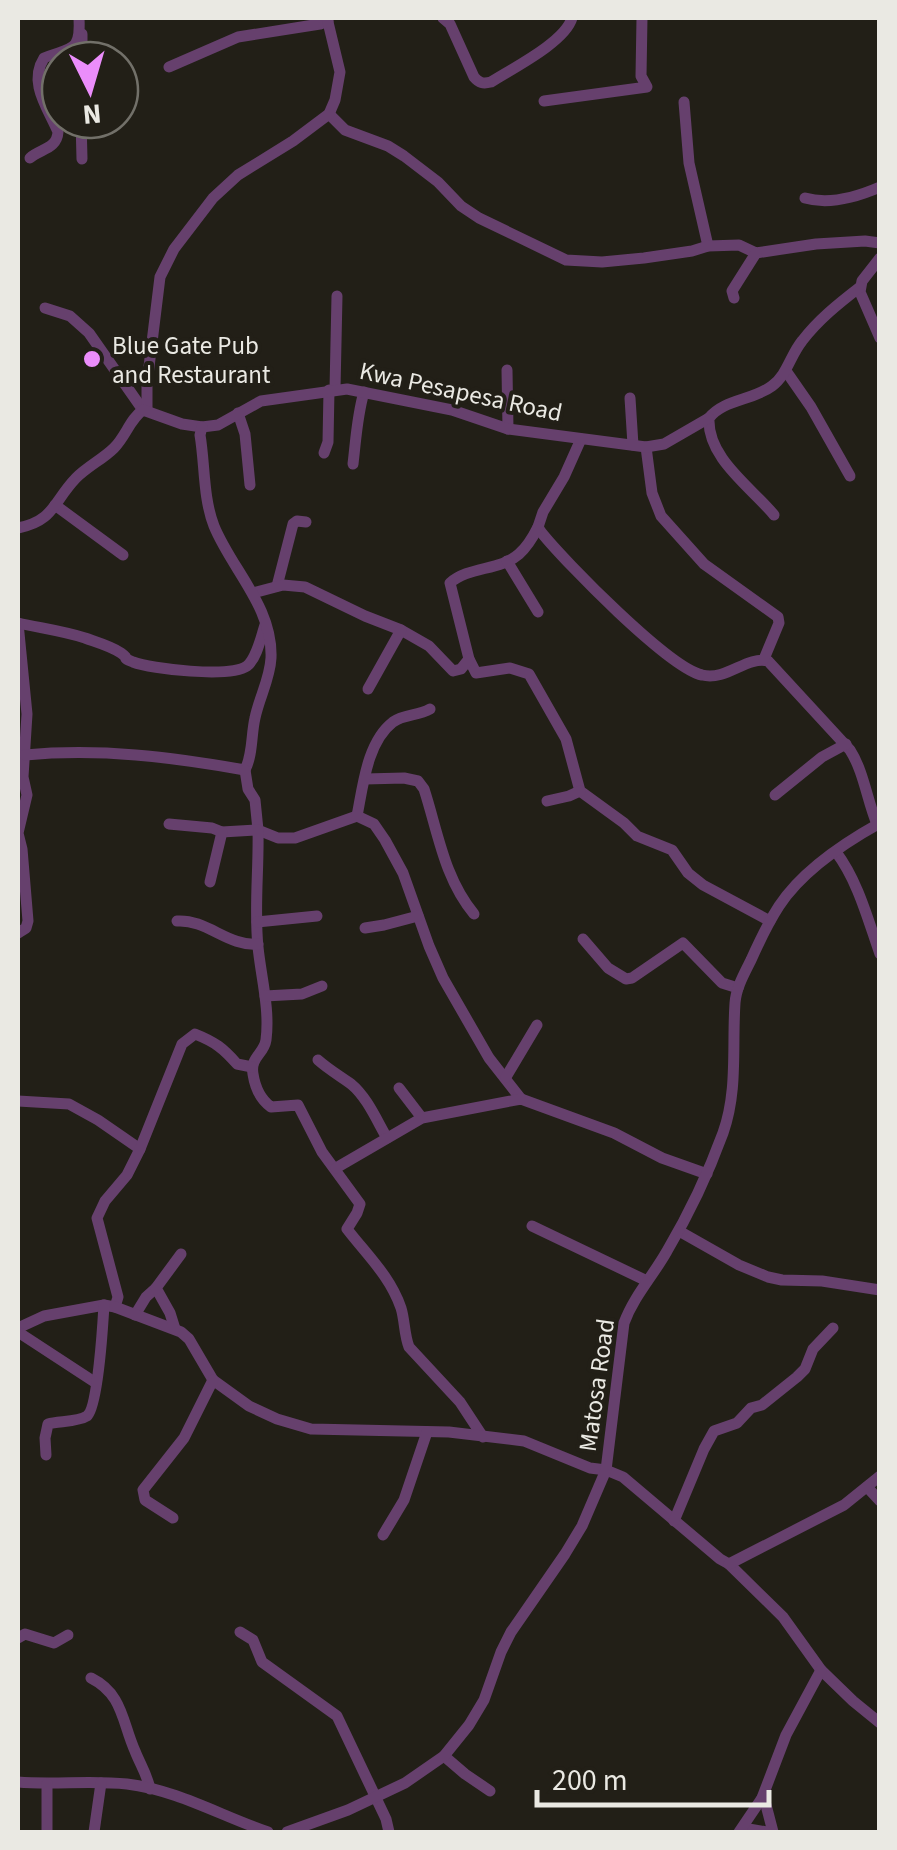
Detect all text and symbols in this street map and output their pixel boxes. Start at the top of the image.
north arrow [40,40,140,140]
text: N [81,93,103,135]
place label: Blue Gate Pub and Restaurant [112,328,271,393]
marker: Blue Gate Pub and Restaurant [81,348,103,370]
street label: Kwa Pesapesa Road [356,353,565,431]
street label: Matosa Road [570,1316,624,1454]
scale bar [537,1745,770,1807]
text: 200 m [552,1759,628,1802]

